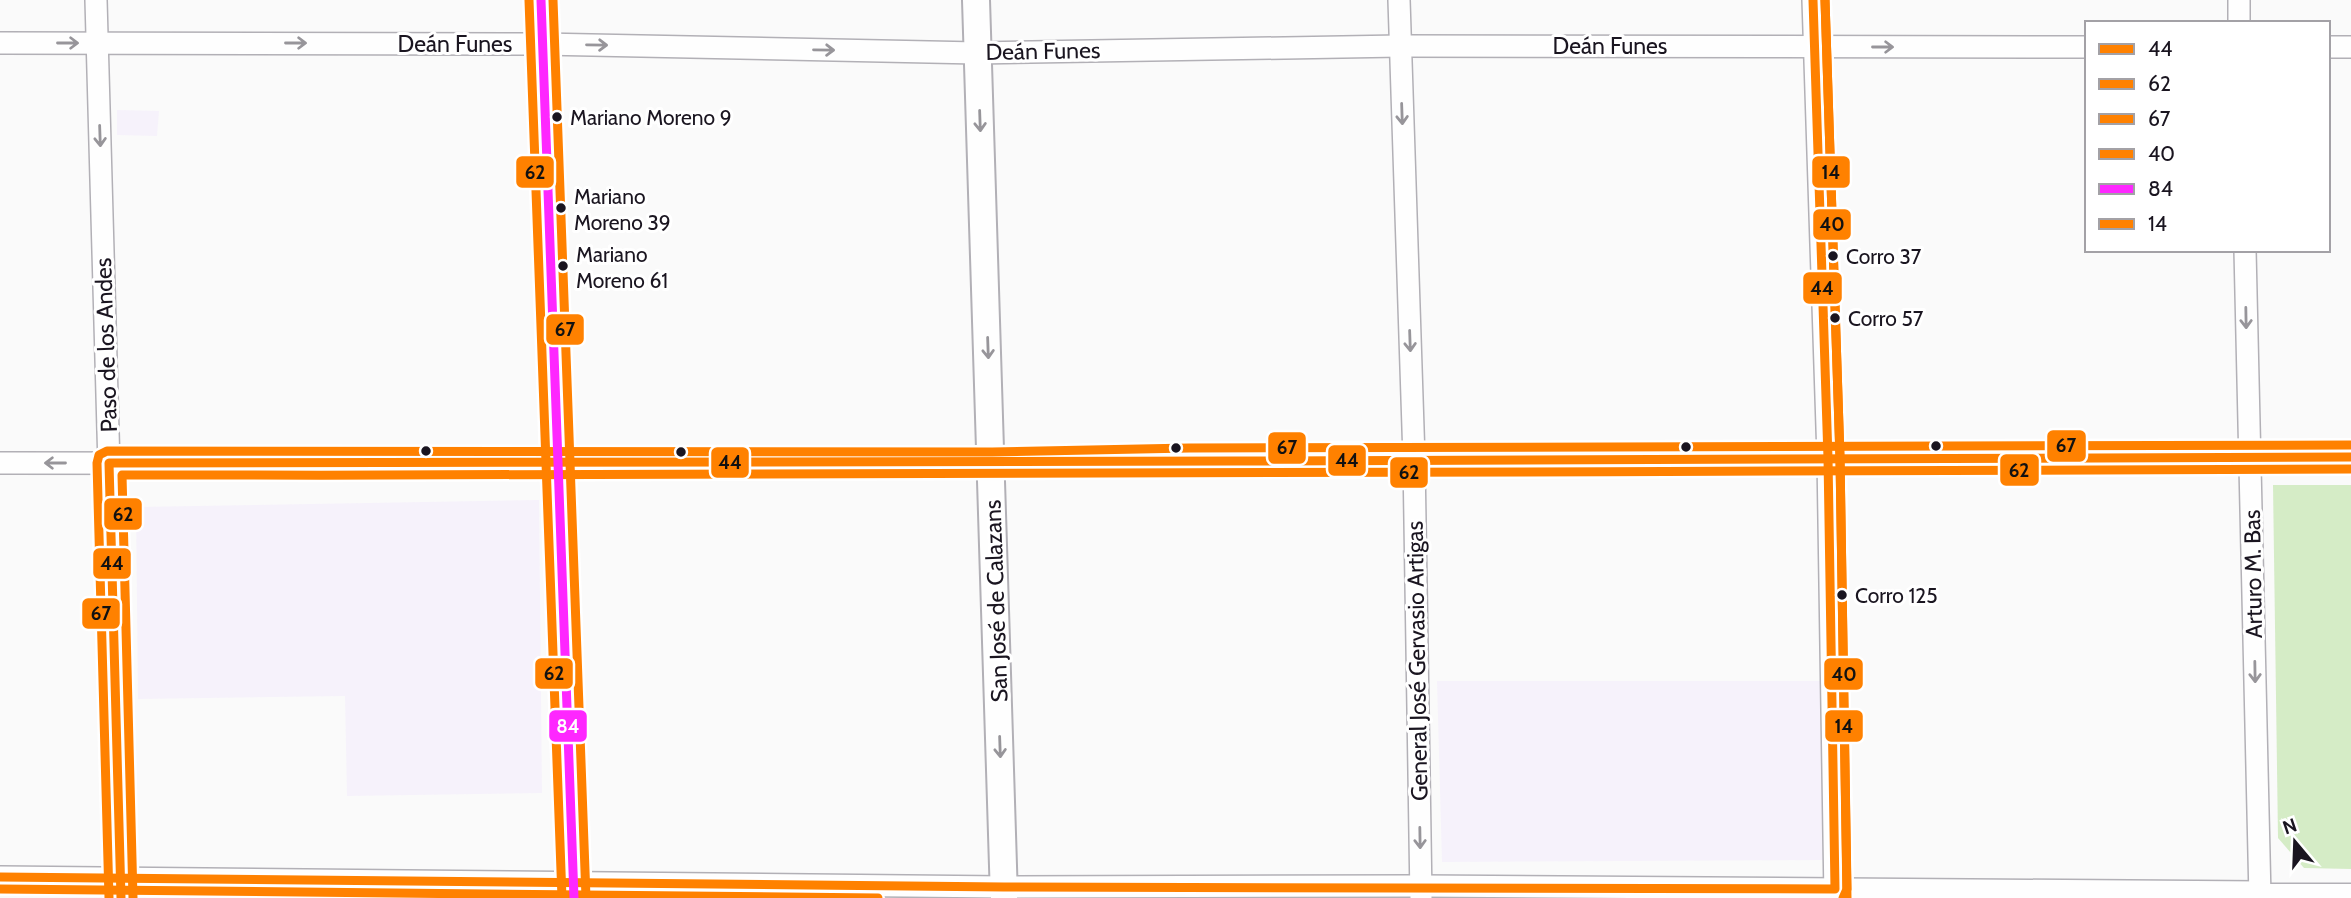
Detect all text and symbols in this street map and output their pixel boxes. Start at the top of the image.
legend [2085,21,2330,252]
street label: Deán Funes [398,30,512,58]
street label: Deán Funes [1553,32,1667,60]
one-way arrow [56,36,79,50]
one-way arrow [284,36,307,50]
street label: Deán Funes [985,36,1101,66]
text: 44 [2148,36,2172,61]
one-way arrow [585,38,608,52]
one-way arrow [1871,40,1894,54]
one-way arrow [812,43,835,56]
text: 62 [2148,71,2171,96]
one-way arrow [1396,102,1409,125]
place label: Mariano Moreno 9 [570,105,732,130]
text: 67 [2148,106,2171,131]
one-way arrow [973,109,986,132]
marker: Mariano Moreno 9 [550,110,564,124]
one-way arrow [93,124,106,147]
text: 40 [2148,141,2175,166]
line badge: 62 [515,155,555,189]
line badge: 14 [1811,155,1851,189]
text: 62 [525,161,545,184]
text: 14 [1822,161,1840,184]
text: 84 [2148,176,2173,201]
place label: Mariano Moreno 39 [574,184,671,235]
marker: Mariano Moreno 39 [554,201,568,215]
line badge: 40 [1812,208,1852,241]
text: 14 [2148,211,2167,236]
text: 40 [1819,213,1845,236]
place label: Mariano Moreno 61 [576,242,668,293]
place label: Corro 37 [1846,244,1922,269]
marker: Corro 37 [1826,249,1840,263]
street label: Paso de los Andes [89,257,123,433]
marker: Mariano Moreno 61 [556,259,570,273]
line badge: 44 [1802,271,1843,305]
text: 44 [1810,277,1834,300]
place label: Corro 57 [1848,306,1924,331]
one-way arrow [2240,307,2253,330]
marker: Corro 57 [1828,311,1842,325]
line badge: 67 [545,313,585,346]
text: 67 [555,318,575,341]
one-way arrow [1404,330,1417,353]
one-way arrow [982,336,995,359]
line badge: 67 [2046,429,2087,463]
line badge: 67 [1267,431,1307,465]
text: 67 [2056,434,2076,457]
text: 67 [1277,436,1297,459]
unlabelled marker [1929,439,1943,453]
unlabelled marker [1679,440,1693,454]
unlabelled marker [1169,441,1183,455]
unlabelled marker [419,444,433,458]
line badge: 44 [1327,444,1367,477]
unlabelled marker [674,445,688,459]
line badge: 44 [710,446,750,479]
text: 44 [1335,449,1359,472]
text: 44 [718,451,742,474]
line badge: 62 [1999,453,2040,487]
one-way arrow [43,456,66,470]
line badge: 62 [1389,456,1429,489]
text: 62 [2009,459,2029,482]
text: 62 [1399,461,1419,484]
line badge: 62 [103,497,143,531]
street label: San José de Calazans [978,499,1014,703]
text: 62 [113,503,133,526]
street label: Arturo M. Bas [2238,509,2268,639]
street label: General José Gervasio Artigas [1401,521,1433,801]
line badge: 44 [92,547,132,580]
text: 44 [100,552,124,575]
place label: Corro 125 [1855,583,1938,608]
marker: Corro 125 [1835,588,1849,602]
line badge: 67 [81,597,121,630]
text: 67 [91,602,111,625]
line badge: 62 [534,657,574,690]
line badge: 40 [1823,657,1864,691]
one-way arrow [2248,660,2262,683]
text: 62 [544,662,564,685]
text: 40 [1831,663,1857,686]
line badge: 84 [548,709,588,743]
line badge: 14 [1824,709,1864,743]
text: 84 [556,715,580,738]
text: 14 [1835,715,1853,738]
one-way arrow [993,735,1007,758]
north arrow [2260,807,2330,877]
text: N [2280,813,2300,839]
one-way arrow [1413,827,1427,850]

